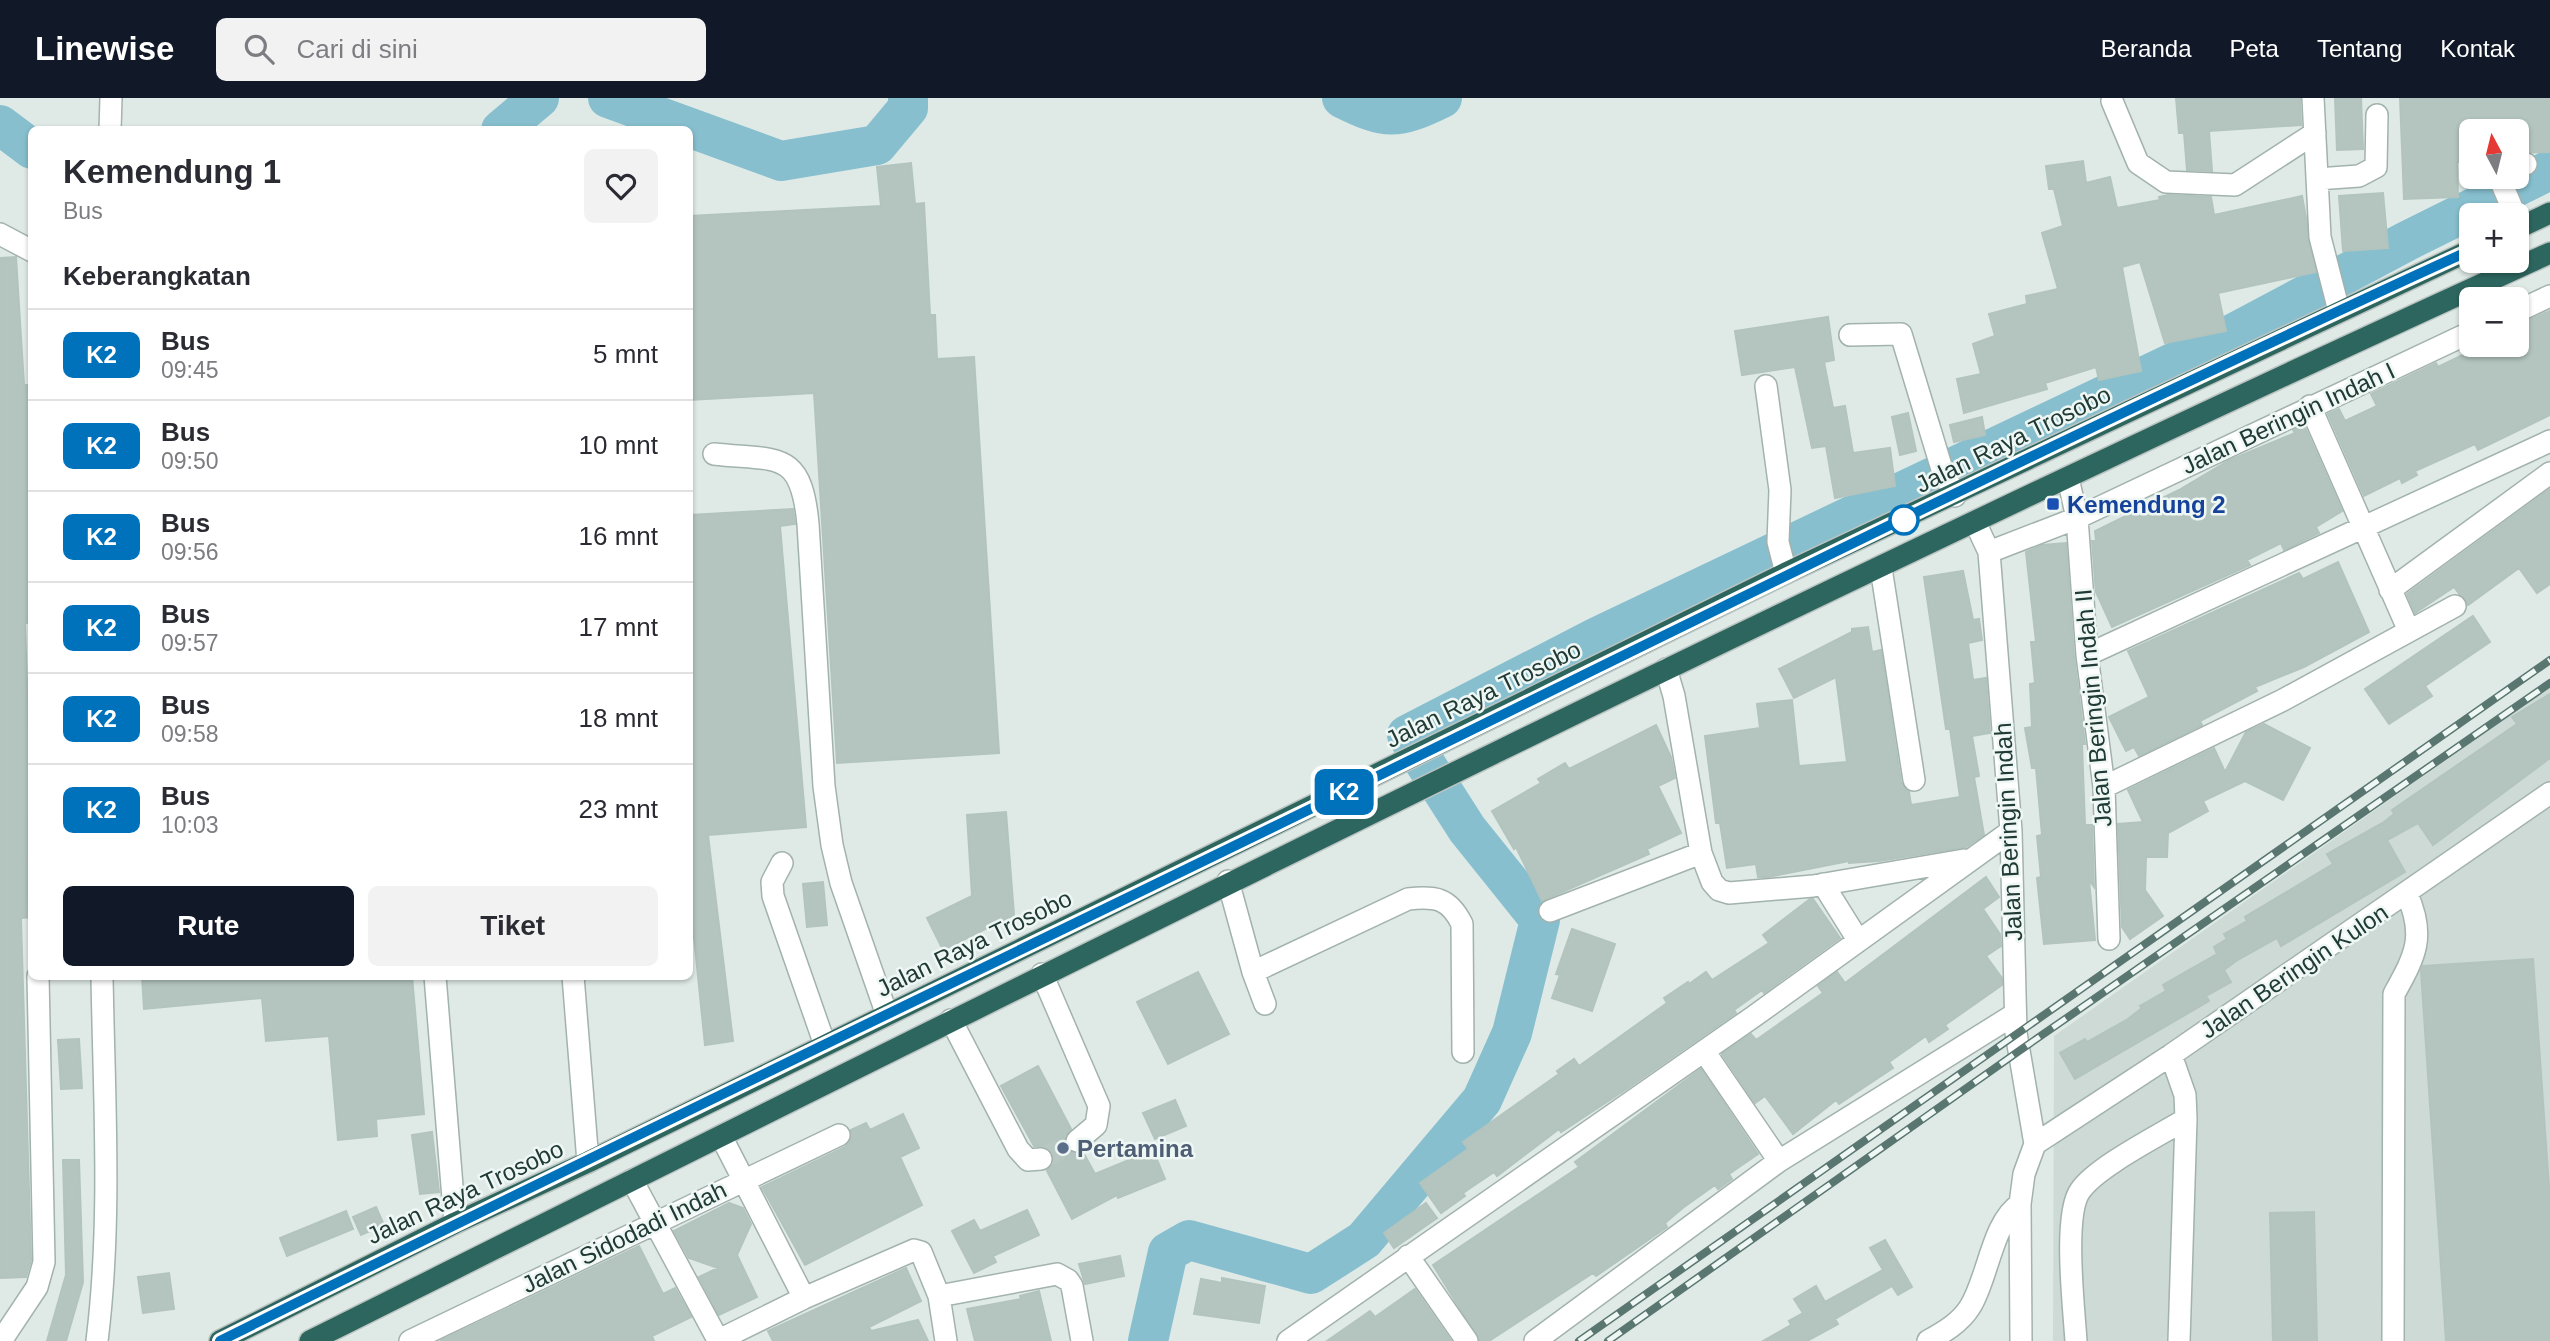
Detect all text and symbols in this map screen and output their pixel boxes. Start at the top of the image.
search box [216,18,706,81]
text: Linewise [35,30,174,67]
icon: search [240,30,278,68]
text: Cari di sini [296,34,418,64]
text: Beranda [2101,35,2192,62]
text: Peta [2230,35,2279,62]
text: Tentang [2317,35,2402,62]
text: Kontak [2440,35,2515,62]
north arrow [2459,119,2529,189]
map controls [2459,119,2529,357]
button: heart [584,149,658,223]
text: Kemendung 1 [63,153,281,190]
text: Bus [63,198,103,224]
button: + [2459,203,2529,273]
text: Keberangkatan [63,261,251,291]
button: − [2459,287,2529,357]
text: Bus [161,326,210,356]
text: 5 mnt [593,339,658,369]
text: K2 [86,341,117,368]
text: 09:45 [161,357,219,383]
street label: Jalan Beringin Indah I [2177,357,2399,479]
street label: Jalan Raya Trosobo [1911,380,2115,498]
text: Bus [161,417,210,447]
text: 10 mnt [579,430,658,460]
text: K2 [86,432,117,459]
text: 09:50 [161,448,219,474]
place label: Kemendung 2 [2067,491,2226,518]
marker: Kemendung 2 [2045,496,2061,512]
unlabelled marker [1889,505,1919,535]
text: Bus [161,508,210,538]
text: 16 mnt [579,521,658,551]
text: K2 [86,523,117,550]
text: 09:56 [161,539,219,565]
street label: Jalan Beringin Indah II [2069,588,2117,828]
text: Bus [161,599,210,629]
text: 17 mnt [579,612,658,642]
text: K2 [86,614,117,641]
text: 09:57 [161,630,219,656]
street label: Jalan Raya Trosobo [1381,635,1585,753]
text: Bus [161,690,210,720]
text: 18 mnt [579,703,658,733]
text: K2 [86,705,117,732]
text: 09:58 [161,721,219,747]
street label: Jalan Beringin Indah [1989,722,2027,942]
line badge: K2 [1312,769,1376,815]
text: K2 [1329,778,1359,805]
text: Bus [161,781,210,811]
text: 23 mnt [579,794,658,824]
text: K2 [86,796,117,823]
text: 10:03 [161,812,219,838]
street label: Jalan Raya Trosobo [872,884,1076,1002]
button: Rute [63,886,354,966]
button: Tiket [368,886,658,966]
street label: Jalan Beringin Kulon [2195,898,2393,1044]
street label: Jalan Raya Trosobo [363,1135,567,1249]
place label: Pertamina [1077,1135,1194,1162]
marker: Pertamina [1055,1140,1071,1156]
street label: Jalan Sidodadi Indah [517,1176,731,1298]

